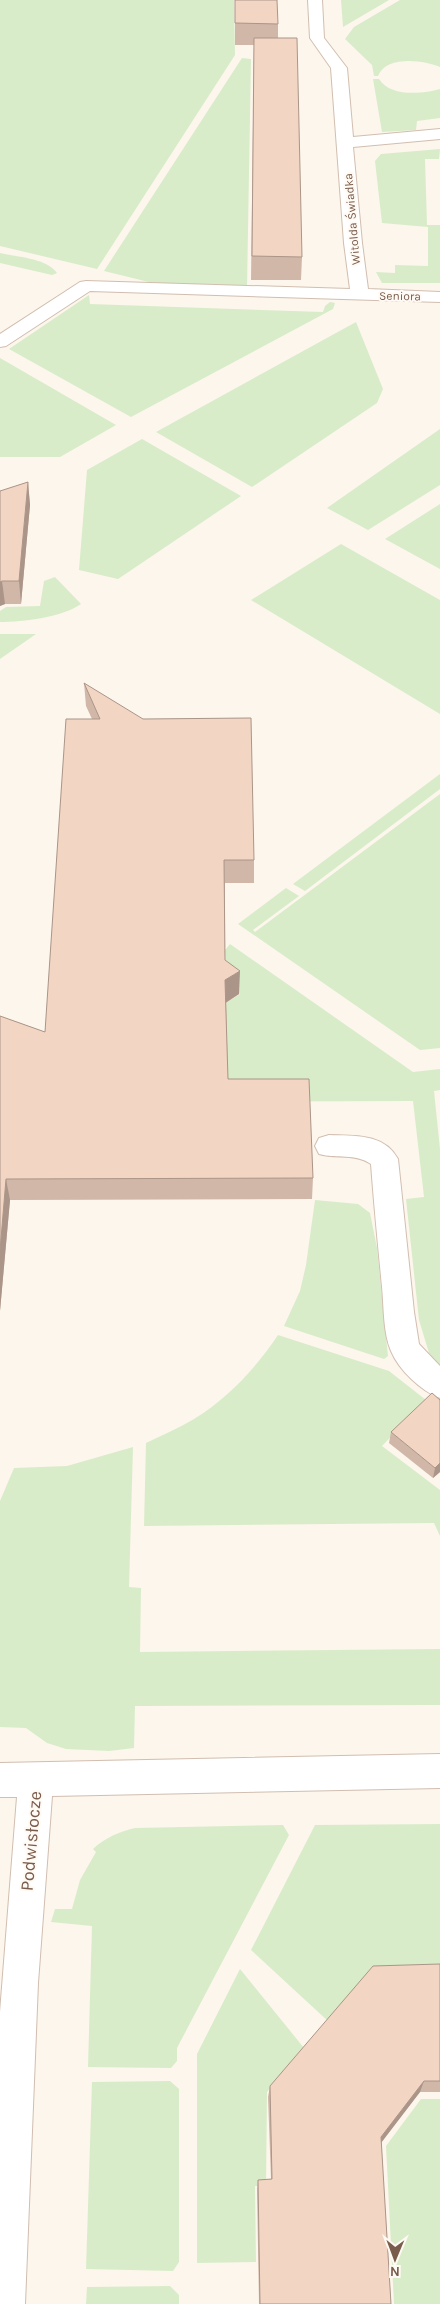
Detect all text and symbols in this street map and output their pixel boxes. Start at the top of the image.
street label: Witolda Świadka [340,173,363,265]
street label: Seniora [379,289,421,303]
street label: Podwisłocze [16,1790,46,1892]
north arrow [370,2234,420,2284]
text: N [390,2263,400,2280]

